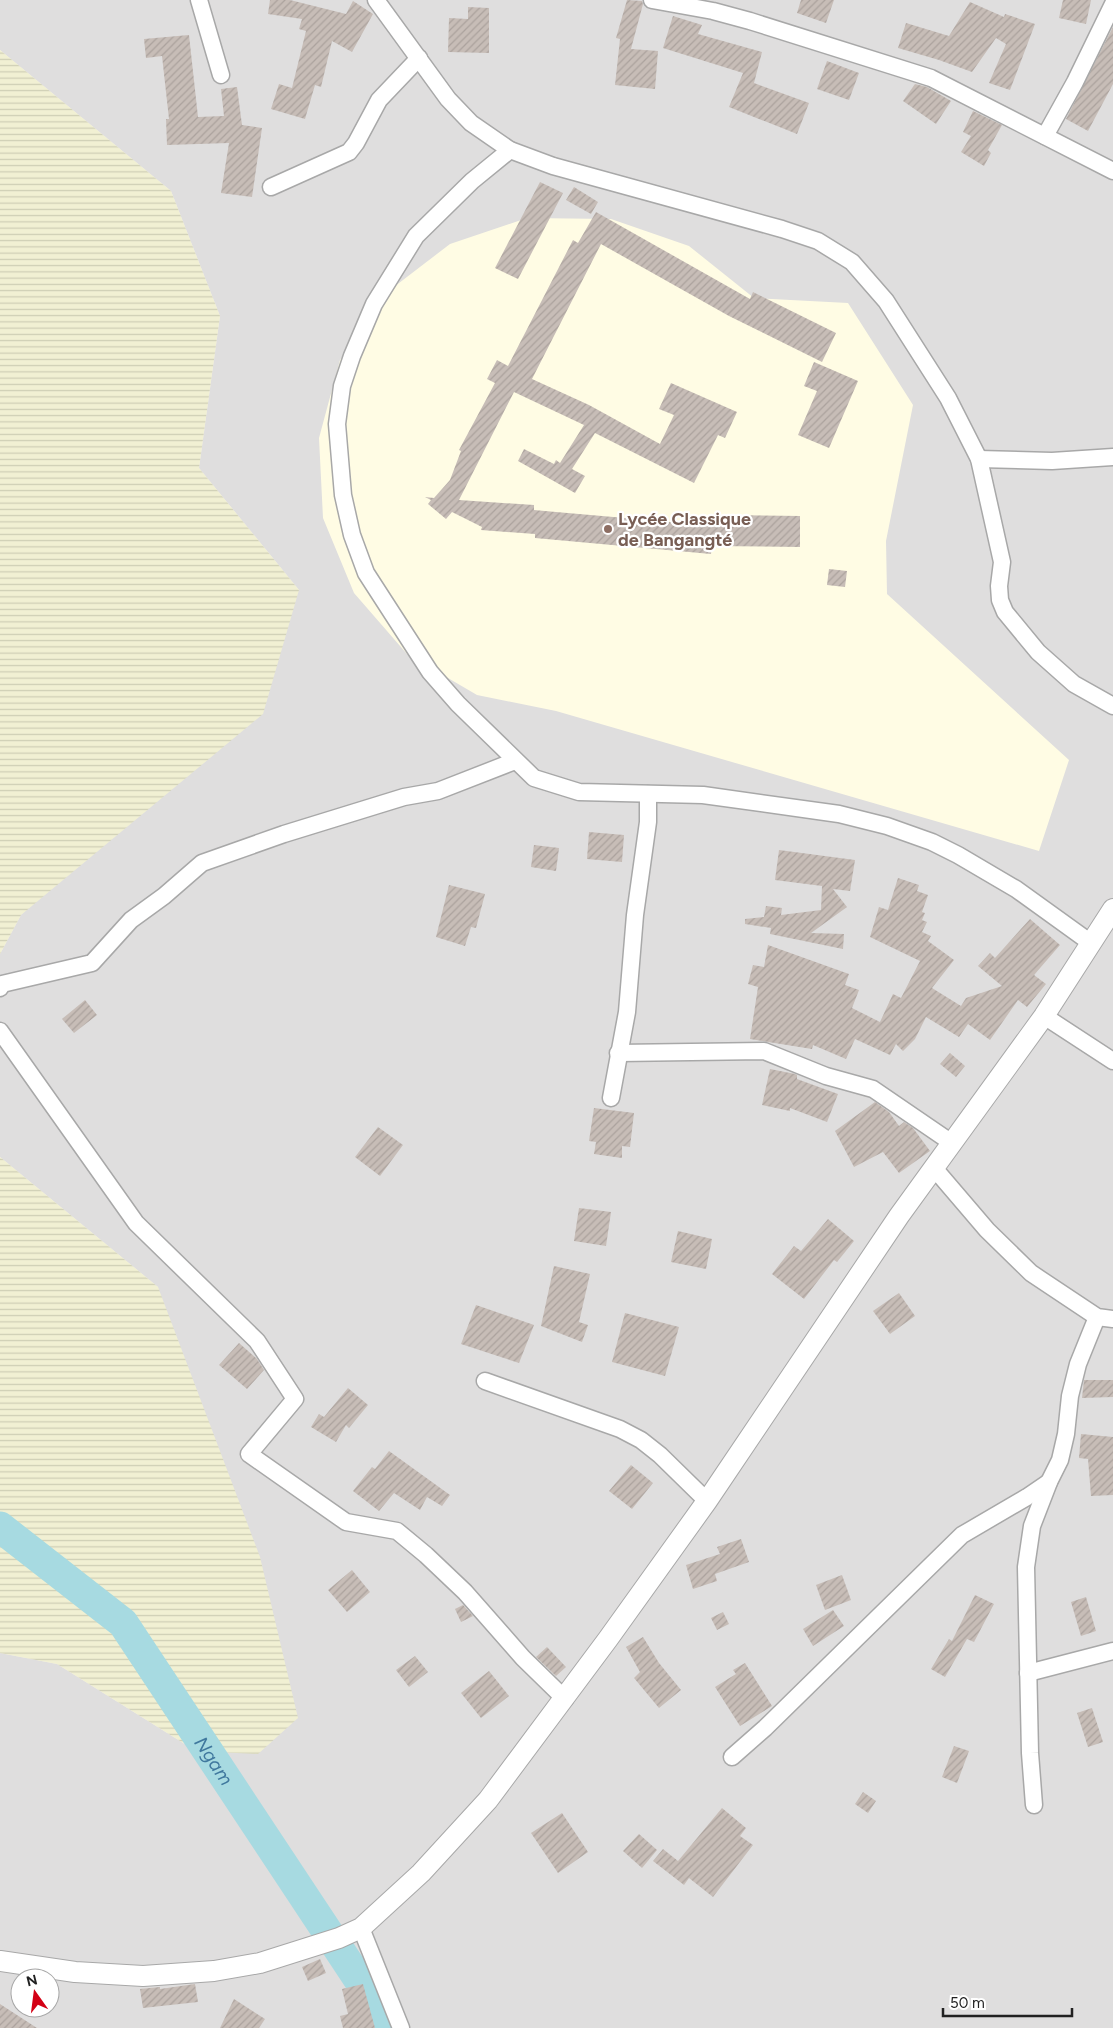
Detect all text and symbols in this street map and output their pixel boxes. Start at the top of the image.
place label: Lycée Classique de Bangangté [618,508,751,551]
marker: Lycée Classique de Bangangté [602,523,614,535]
water label: Ngam [190,1732,238,1789]
north arrow [10,1968,60,2018]
text: N [25,1971,39,1990]
scale bar [943,1986,1072,2018]
text: 50 m [950,1994,985,2012]

